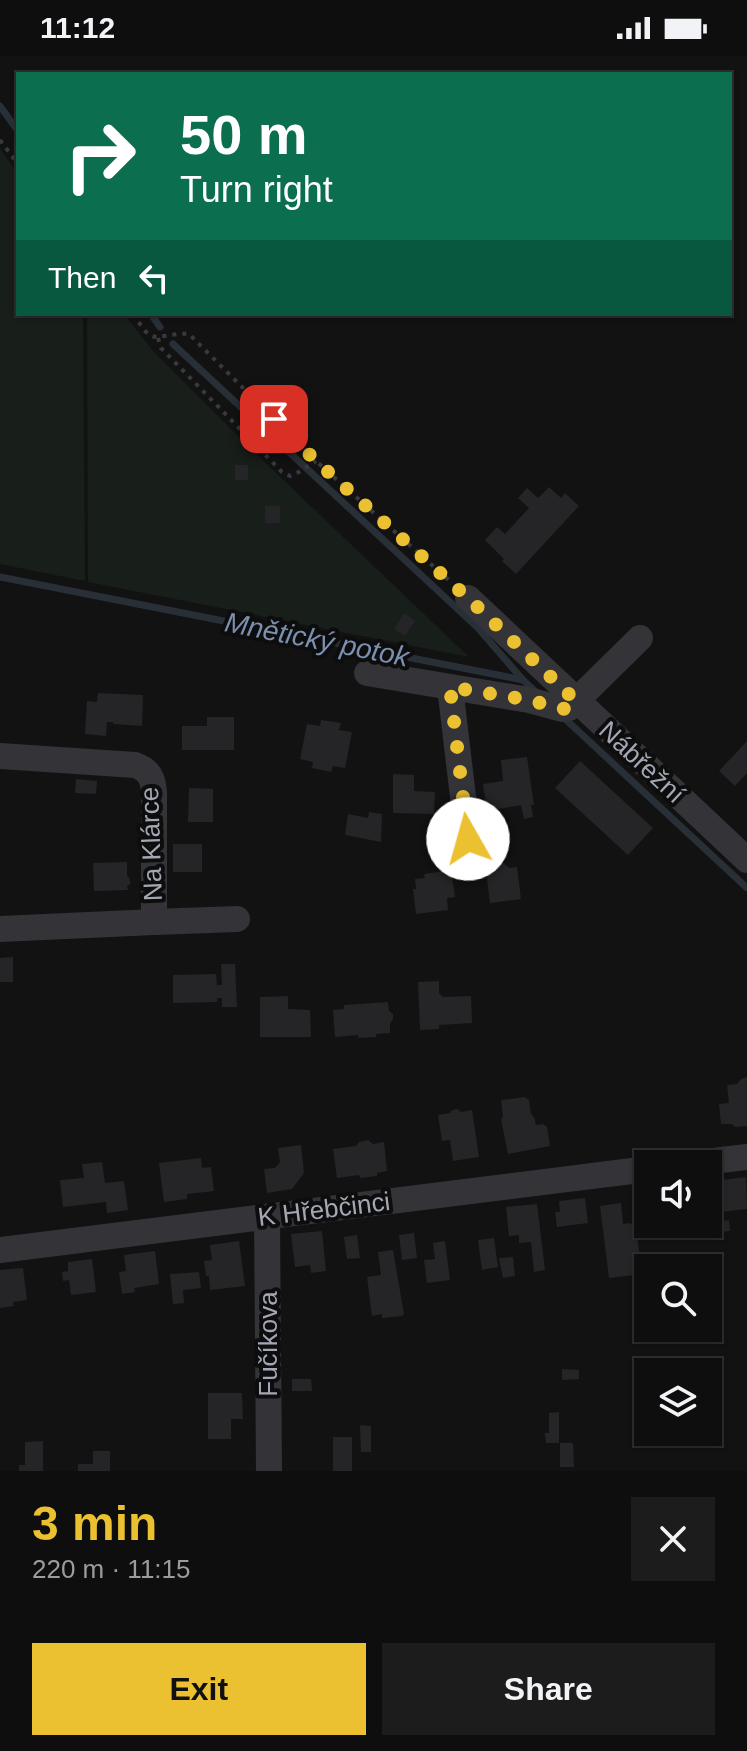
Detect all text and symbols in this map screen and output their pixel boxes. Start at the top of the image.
text: 11:12 [40,11,115,44]
text: 50 m [180,103,308,166]
icon: right [48,104,152,208]
text: Turn right [180,169,333,210]
icon: left [132,256,176,300]
text: Then [48,261,116,294]
pin [240,385,308,453]
icon: arrive [252,397,296,441]
water label: Mnětický potok [222,606,413,673]
street label: Nábřežní [593,715,691,809]
street label: Na Klárce [134,786,168,902]
position arrow [426,797,510,881]
map controls [634,1150,722,1446]
button: sound [634,1150,722,1238]
street label: K Hřebčinci [256,1186,392,1232]
button: search [634,1254,722,1342]
street label: Fučíkova [253,1291,283,1397]
button: layers [634,1358,722,1446]
text: 3 min [32,1497,157,1550]
button: close [631,1497,715,1581]
text: 220 m · 11:15 [32,1554,191,1584]
button: Exit [32,1643,366,1735]
button: Share [382,1643,715,1735]

